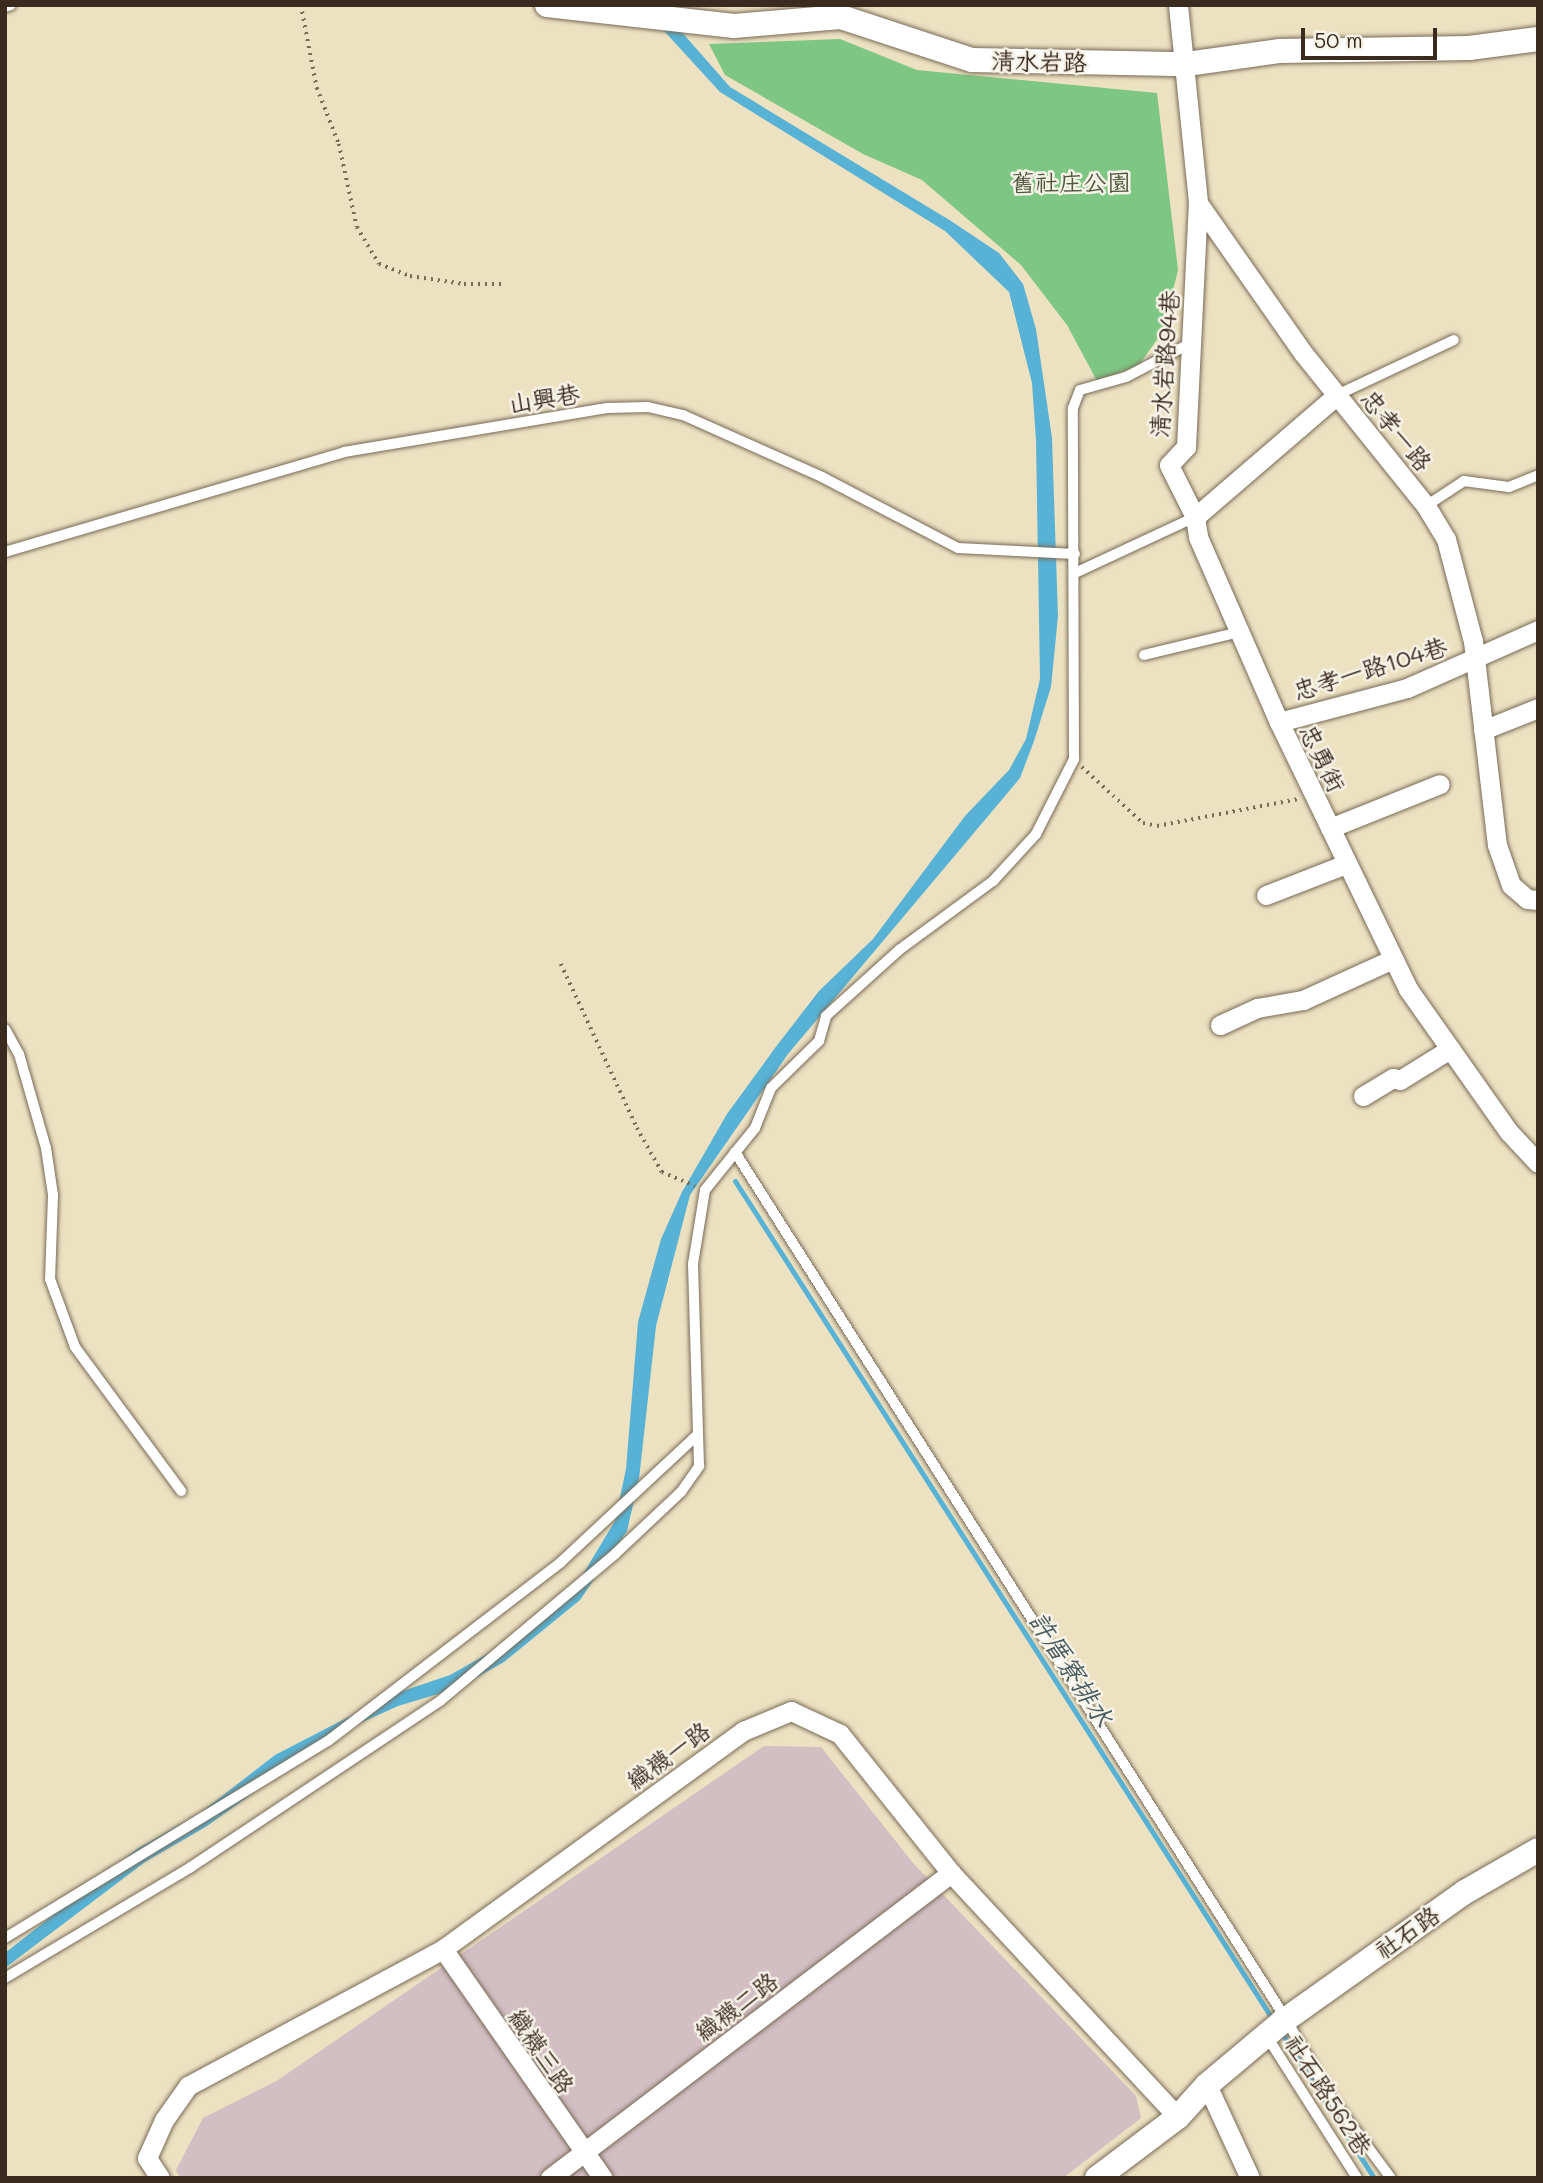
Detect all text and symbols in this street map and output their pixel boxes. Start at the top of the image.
scale bar [1305,14,1442,58]
text: 50 m [1314,26,1363,53]
street label: 清水岩路 [991,46,1087,76]
park label: 舊社庄公園 [1011,168,1131,196]
street label: 清水岩路94巷 [1144,289,1184,439]
street label: 山興巷 [506,378,582,418]
street label: 忠孝一路 [1356,384,1438,476]
street label: 忠孝一路104巷 [1289,631,1451,705]
street label: 忠勇街 [1294,719,1352,797]
water label: 許厝寮排水 [1023,1606,1119,1732]
street label: 織襪一路 [621,1715,715,1795]
street label: 社石路 [1369,1900,1445,1964]
street label: 織襪二路 [689,1966,783,2046]
street label: 織襪三路 [503,2003,581,2099]
street label: 社石路562巷 [1279,2029,1379,2161]

